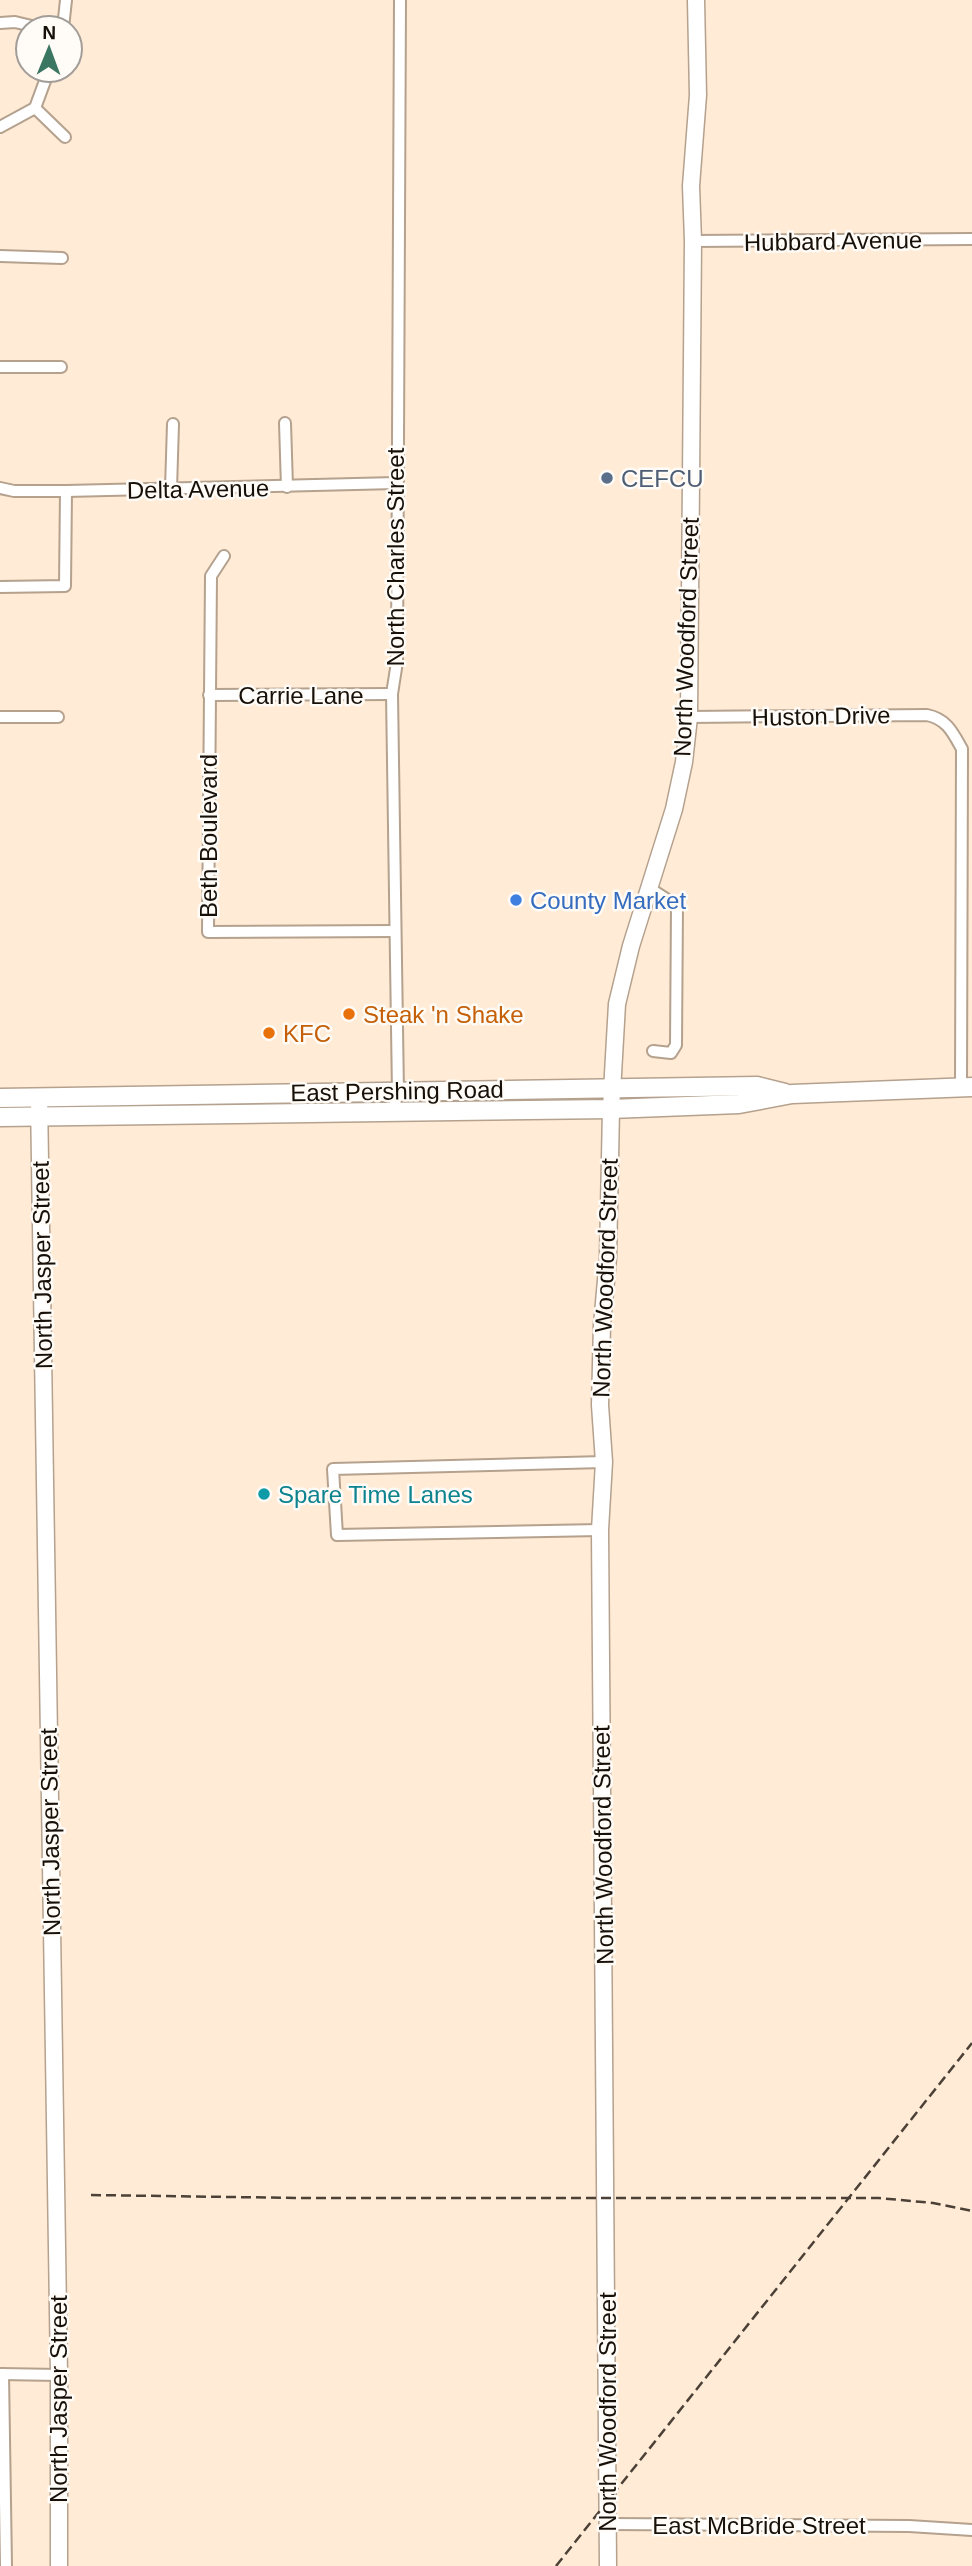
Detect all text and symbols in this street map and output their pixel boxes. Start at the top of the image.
north arrow [14,14,84,84]
text: N [42,22,56,43]
street label: Hubbard Avenue [744,226,922,256]
street label: North Charles Street [382,447,409,666]
place label: CEFCU [621,465,704,492]
marker: CEFCU [599,470,615,486]
street label: Delta Avenue [127,474,269,504]
street label: North Woodford Street [668,516,704,757]
street label: Carrie Lane [238,682,364,709]
street label: Huston Drive [751,701,891,731]
street label: Beth Boulevard [195,754,222,918]
place label: County Market [530,887,686,914]
marker: County Market [508,892,524,908]
place label: Steak 'n Shake [363,1001,524,1028]
marker: Steak 'n Shake [341,1006,357,1022]
place label: KFC [283,1020,331,1047]
marker: KFC [261,1025,277,1041]
street label: East Pershing Road [290,1076,504,1106]
street label: North Woodford Street [587,1157,623,1398]
street label: North Jasper Street [27,1160,57,1369]
place label: Spare Time Lanes [278,1481,473,1508]
marker: Spare Time Lanes [256,1486,272,1502]
street label: North Woodford Street [587,1725,619,1965]
street label: North Jasper Street [35,1727,65,1936]
street label: North Woodford Street [594,2292,621,2532]
street label: North Jasper Street [45,2295,72,2503]
street label: East McBride Street [652,2512,866,2539]

